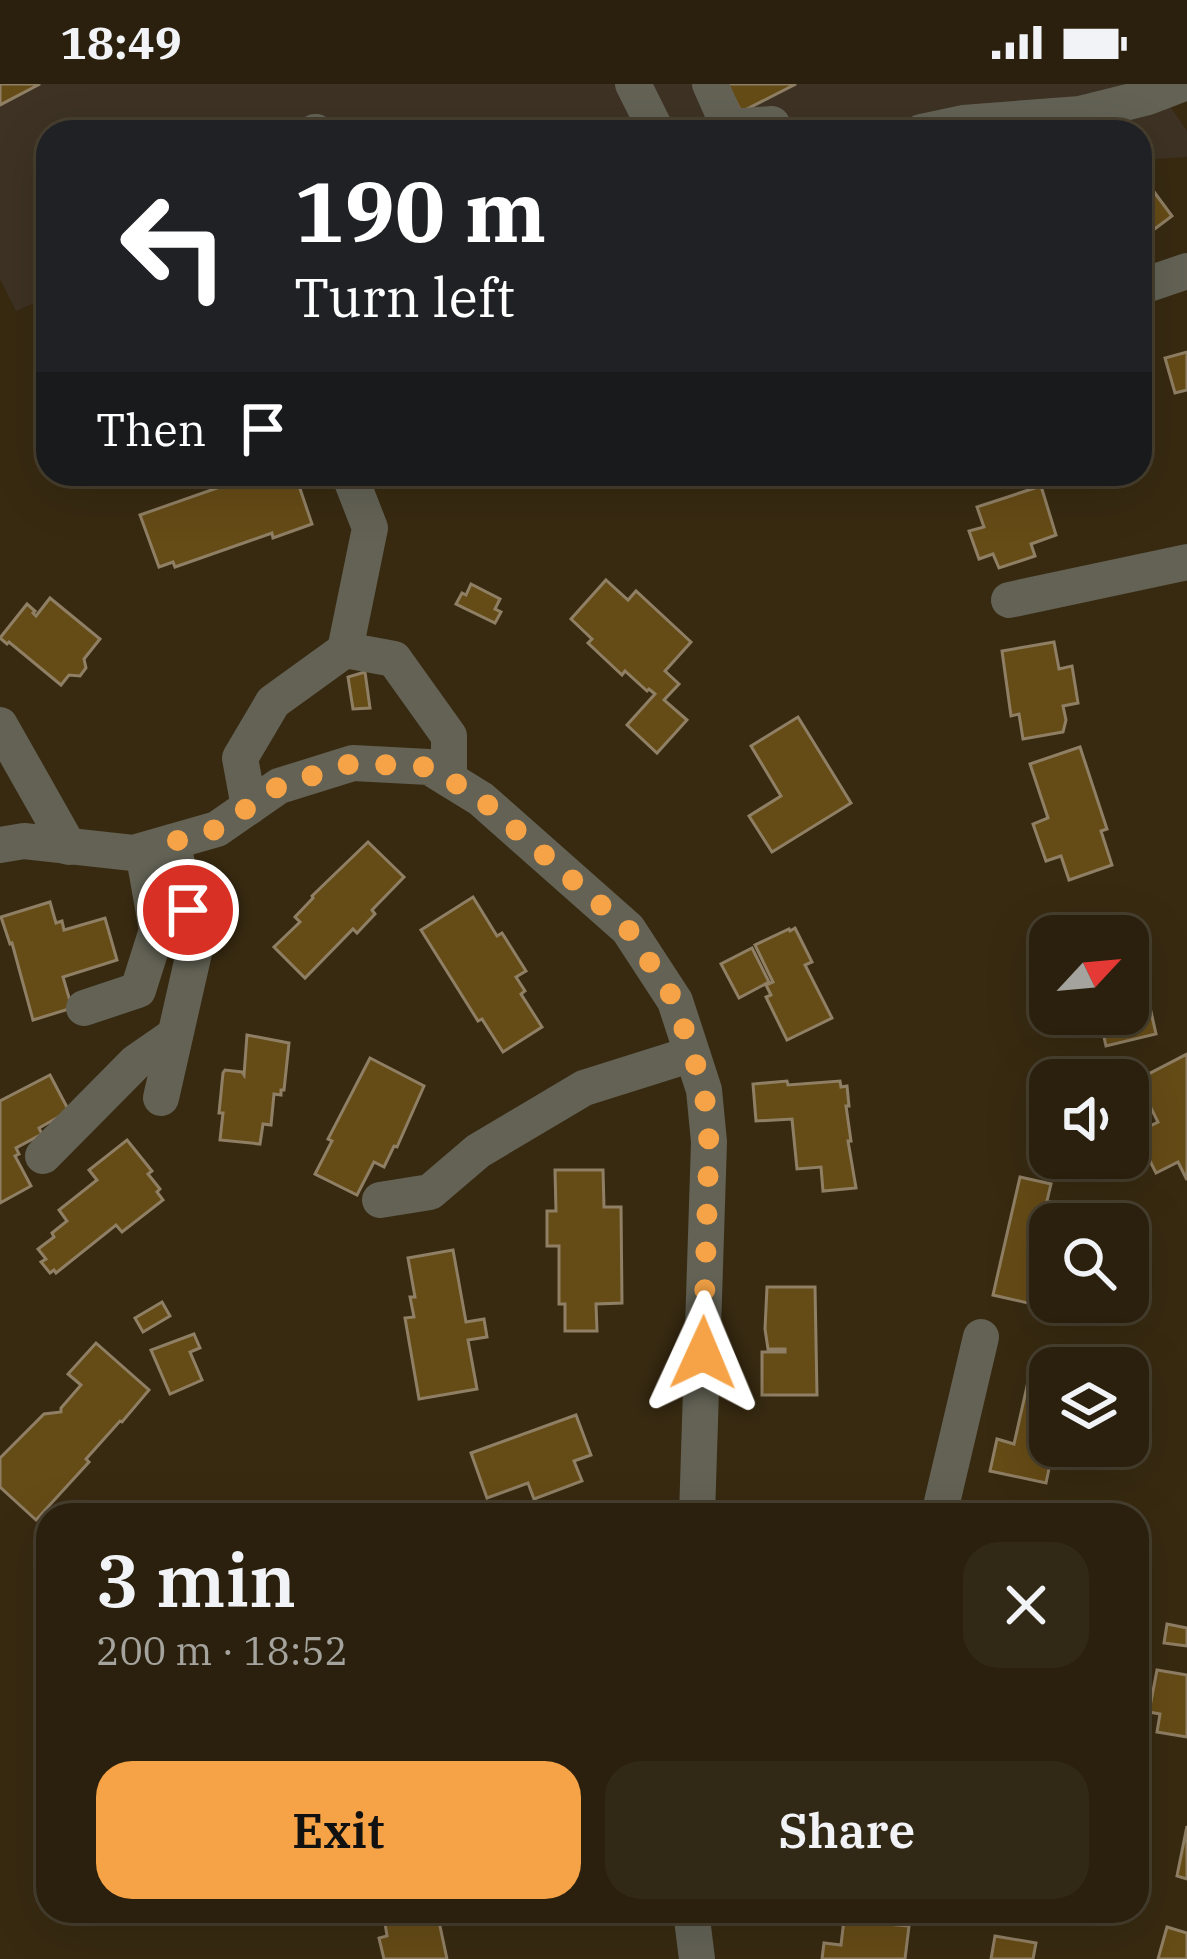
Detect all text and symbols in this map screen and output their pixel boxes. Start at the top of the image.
text: 18:49 [60,13,182,71]
text: 190 m [294,156,546,265]
icon: left [96,168,252,324]
text: Turn left [294,262,515,332]
icon: arrive [230,396,296,462]
text: Then [96,400,206,458]
pin [137,859,239,961]
icon: arrive [155,877,221,943]
north arrow [1029,915,1149,1035]
map controls [1029,915,1149,1467]
button: sound [1029,1059,1149,1179]
button: search [1029,1203,1149,1323]
position arrow [640,1290,766,1416]
button: layers [1029,1347,1149,1467]
text: 3 min [96,1533,296,1627]
button: close [963,1542,1089,1668]
text: 200 m · 18:52 [96,1625,348,1676]
button: Exit [96,1761,581,1899]
button: Share [605,1761,1089,1899]

